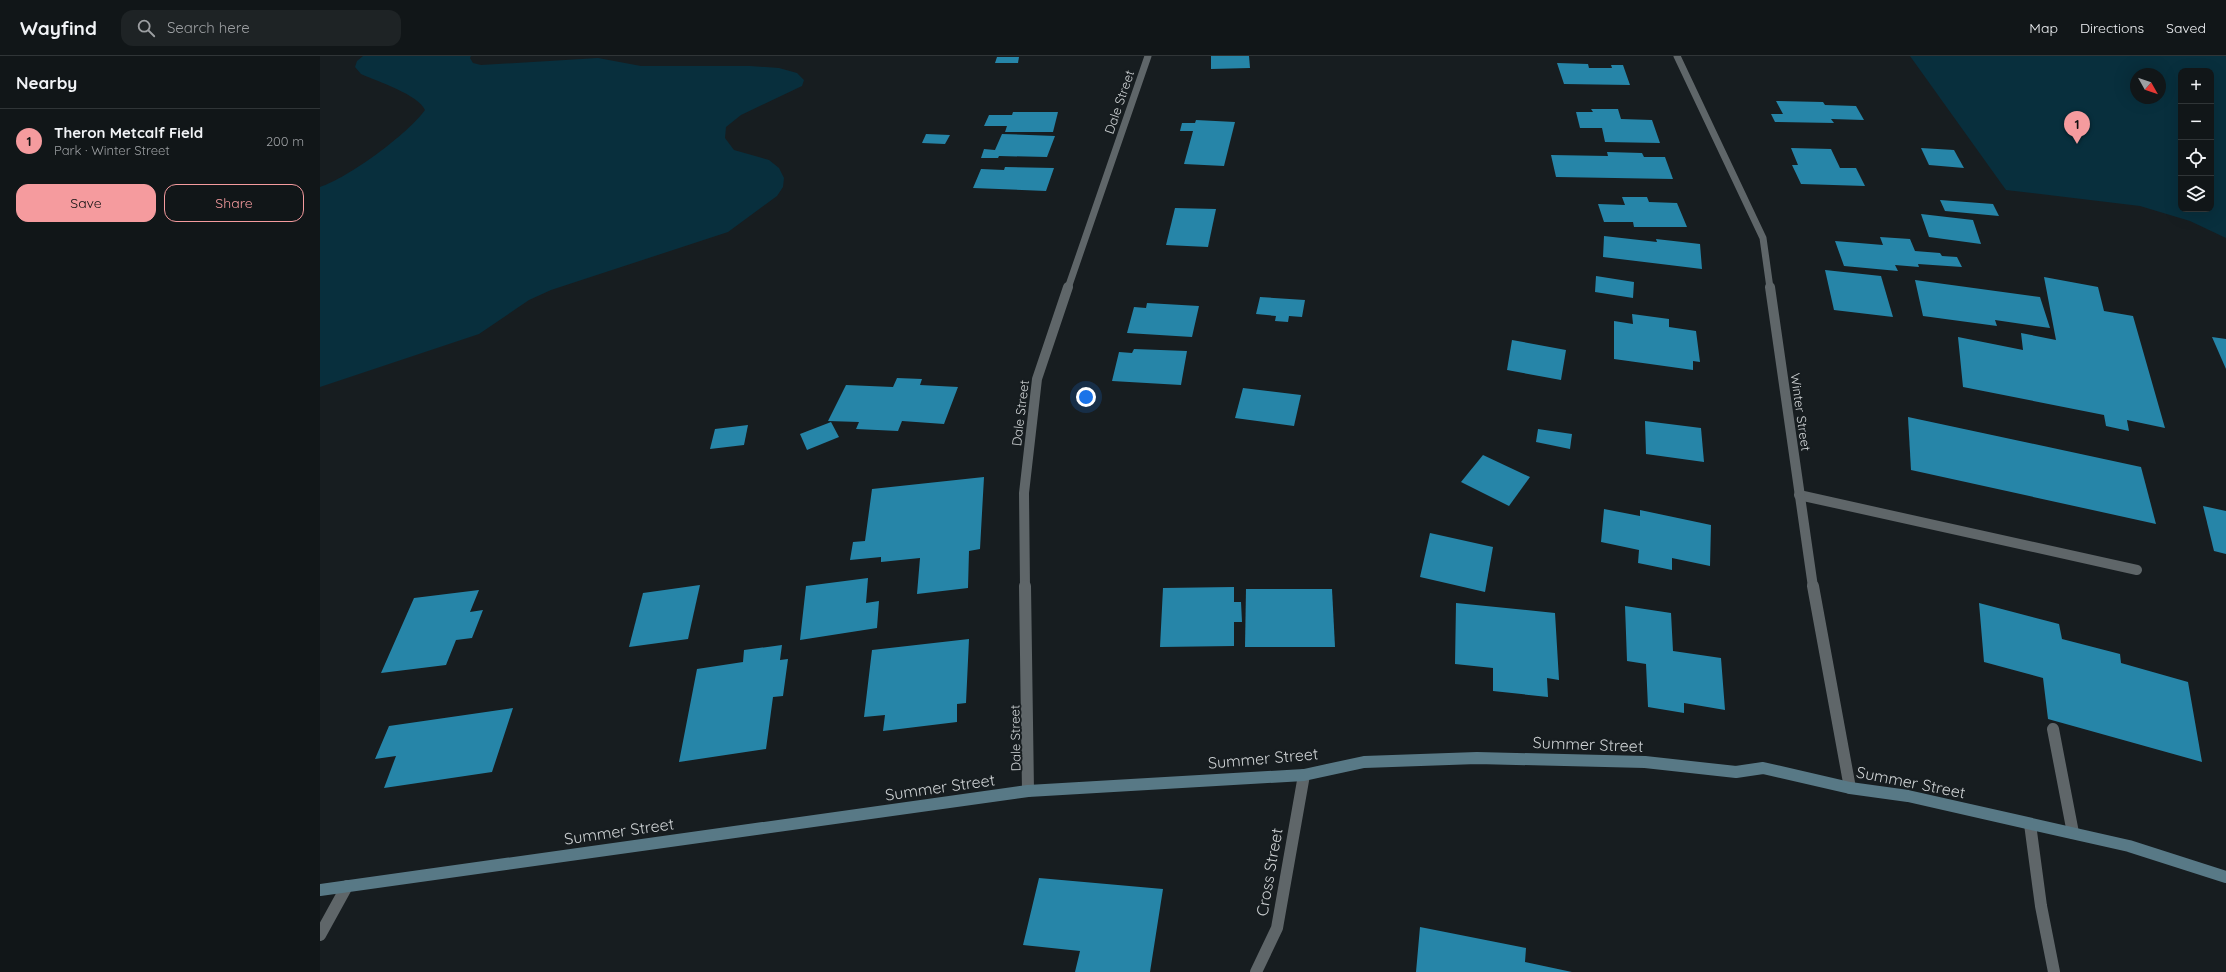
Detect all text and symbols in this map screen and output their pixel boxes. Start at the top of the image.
search box [121,10,401,46]
text: Wayfind [20,16,97,40]
icon: search [135,17,157,39]
text: Search here [167,18,250,37]
text: Map [2029,19,2058,37]
text: Directions [2080,19,2144,37]
text: Saved [2166,19,2206,37]
street label: Dale Street [1101,68,1137,136]
north arrow [2130,68,2166,104]
map controls [2178,68,2214,212]
button: + [2178,68,2214,104]
text: Nearby [16,72,77,93]
button: − [2178,104,2214,140]
pin: 1 [2064,111,2090,144]
text: Theron Metcalf Field [54,123,203,142]
text: 1 [26,133,32,149]
text: 200 m [266,133,304,149]
button: locate [2178,140,2214,176]
text: Park · Winter Street [54,142,170,158]
button: layers [2178,176,2214,212]
button: Save [16,184,156,222]
button: Share [164,184,304,222]
street label: Winter Street [1788,372,1814,452]
street label: Dale Street [1008,379,1032,447]
your location [1076,387,1096,407]
street label: Dale Street [1006,705,1024,771]
street label: Summer Street [1532,732,1644,756]
street label: Summer Street [1207,743,1319,773]
street label: Summer Street [1855,762,1967,802]
street label: Summer Street [884,769,996,805]
street label: Summer Street [563,813,675,849]
street label: Cross Street [1251,826,1287,918]

